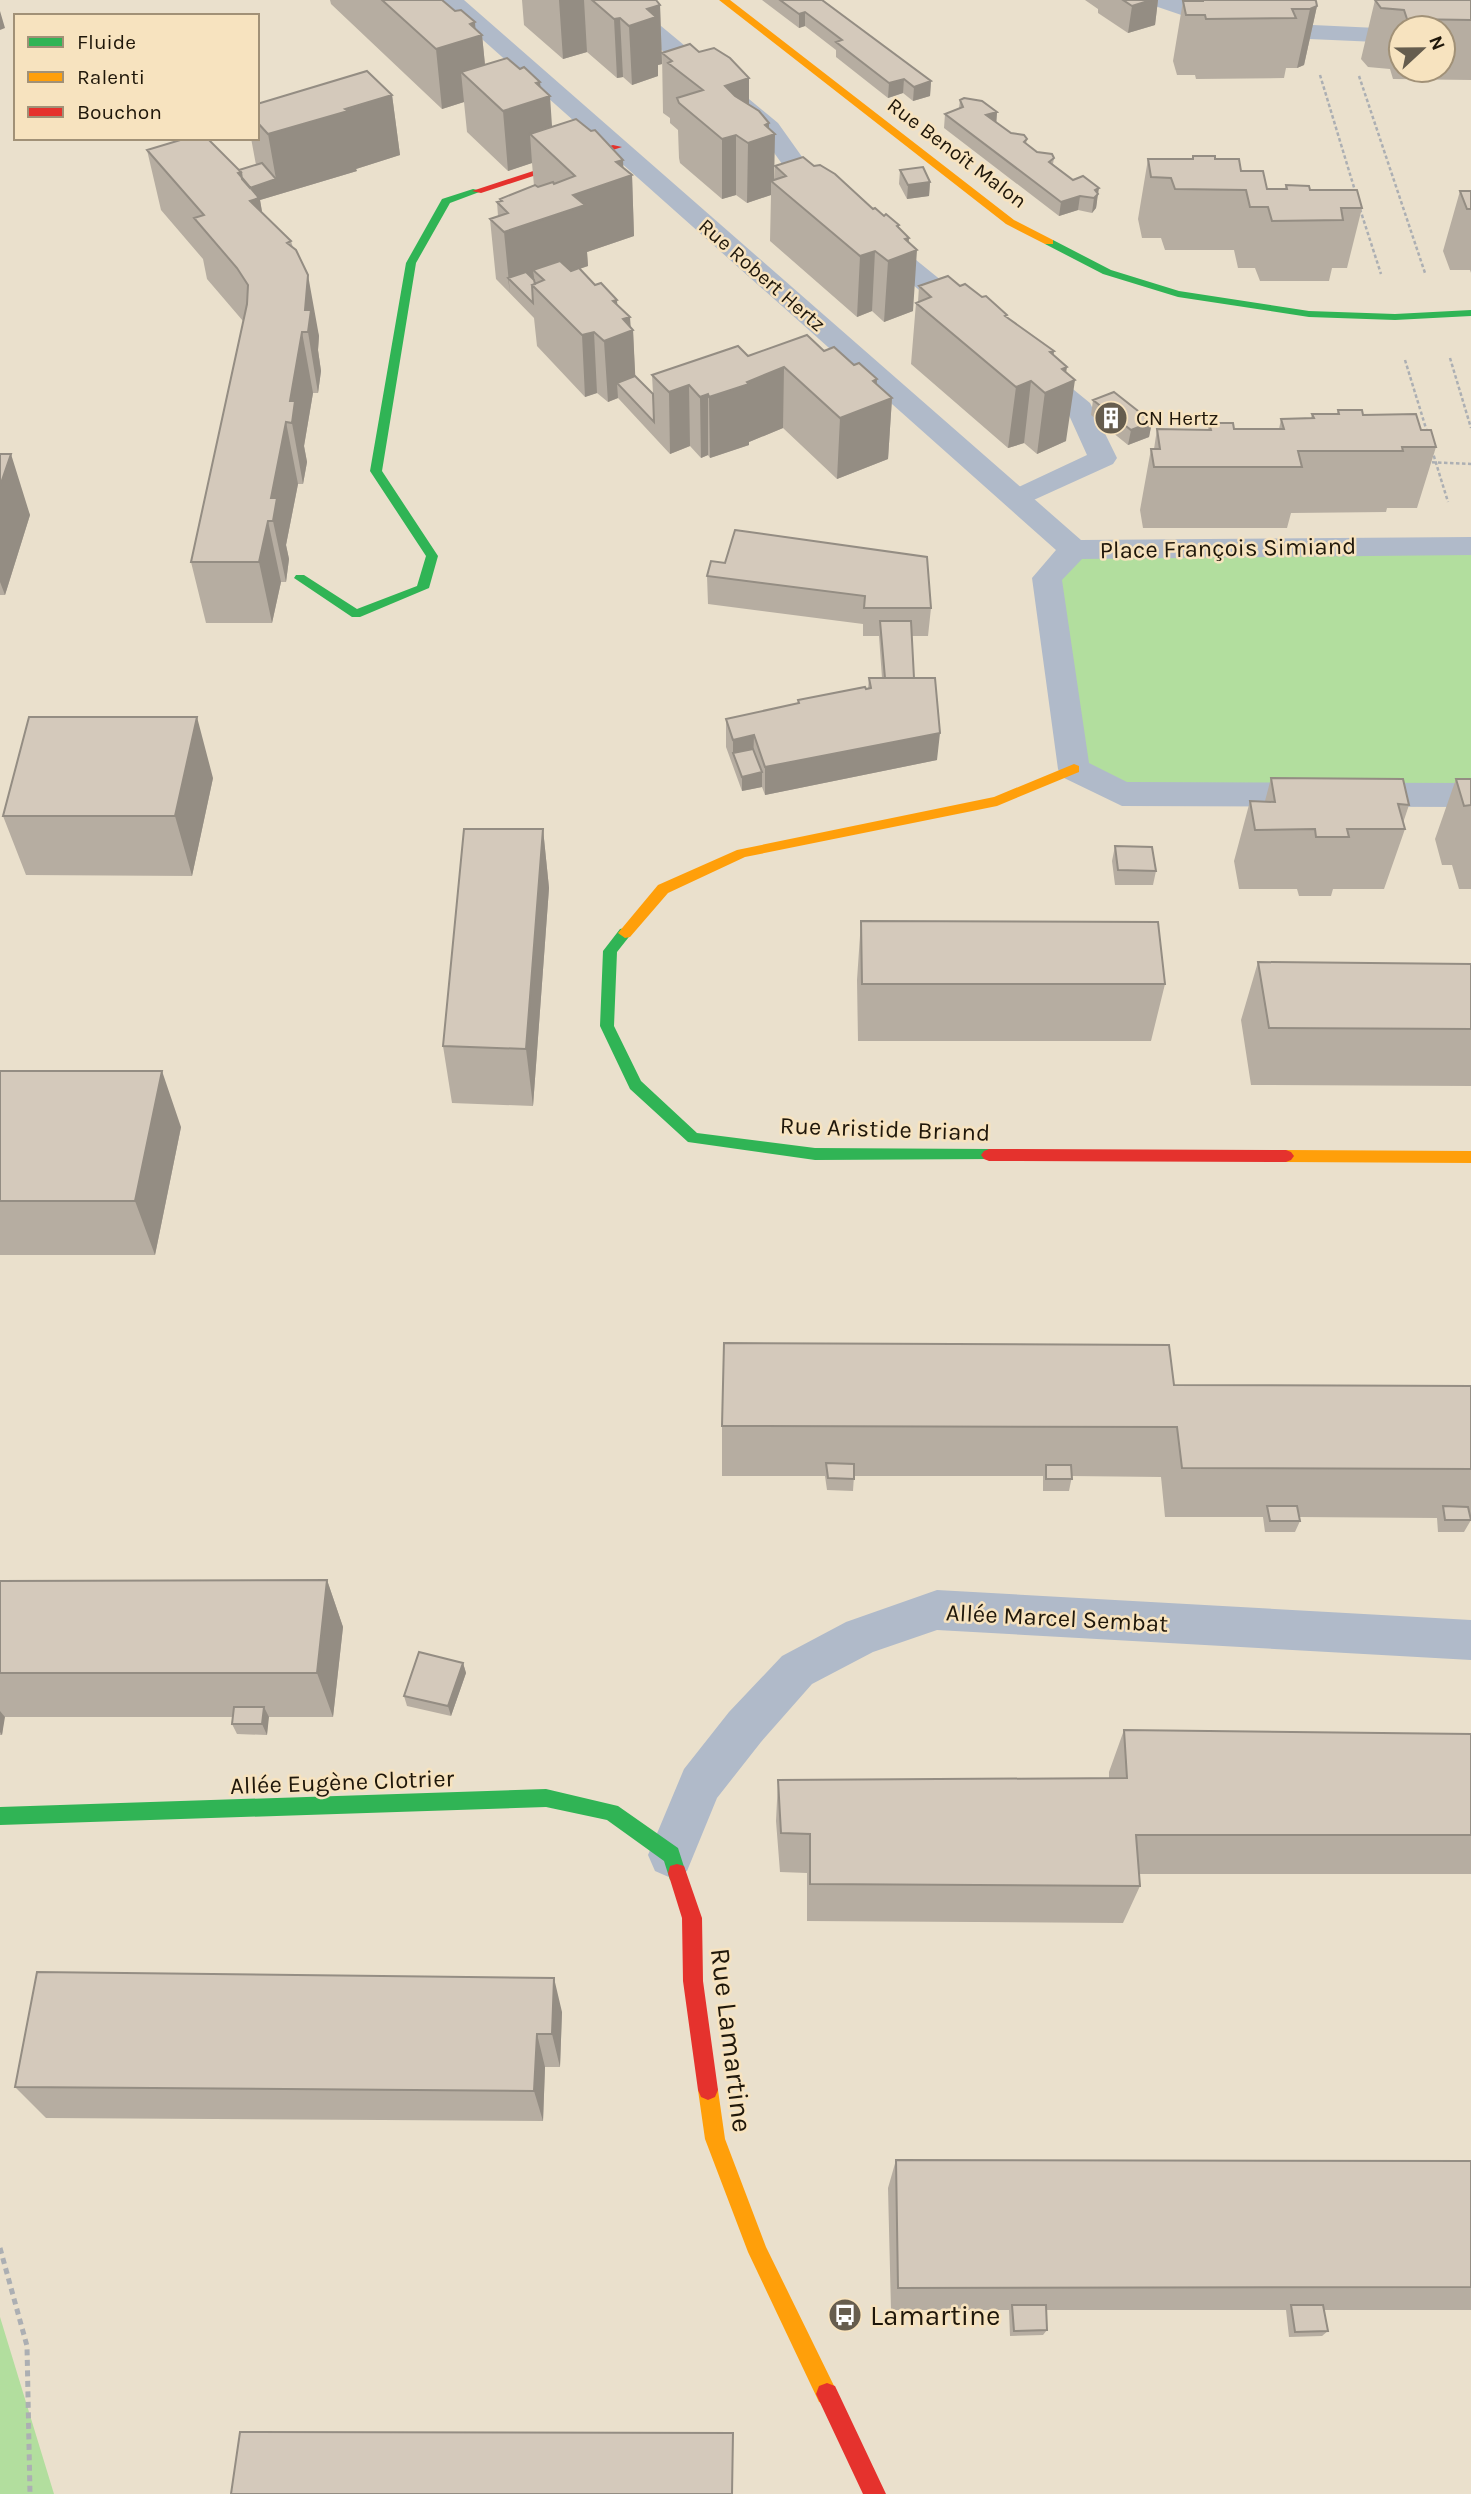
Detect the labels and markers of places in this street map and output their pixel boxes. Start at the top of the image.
building icon: CN Hertz [1092,399,1130,437]
place label: CN Hertz [1136,406,1219,430]
bus stop icon: Lamartine [826,2296,864,2334]
place label: Lamartine [870,2299,1000,2332]

